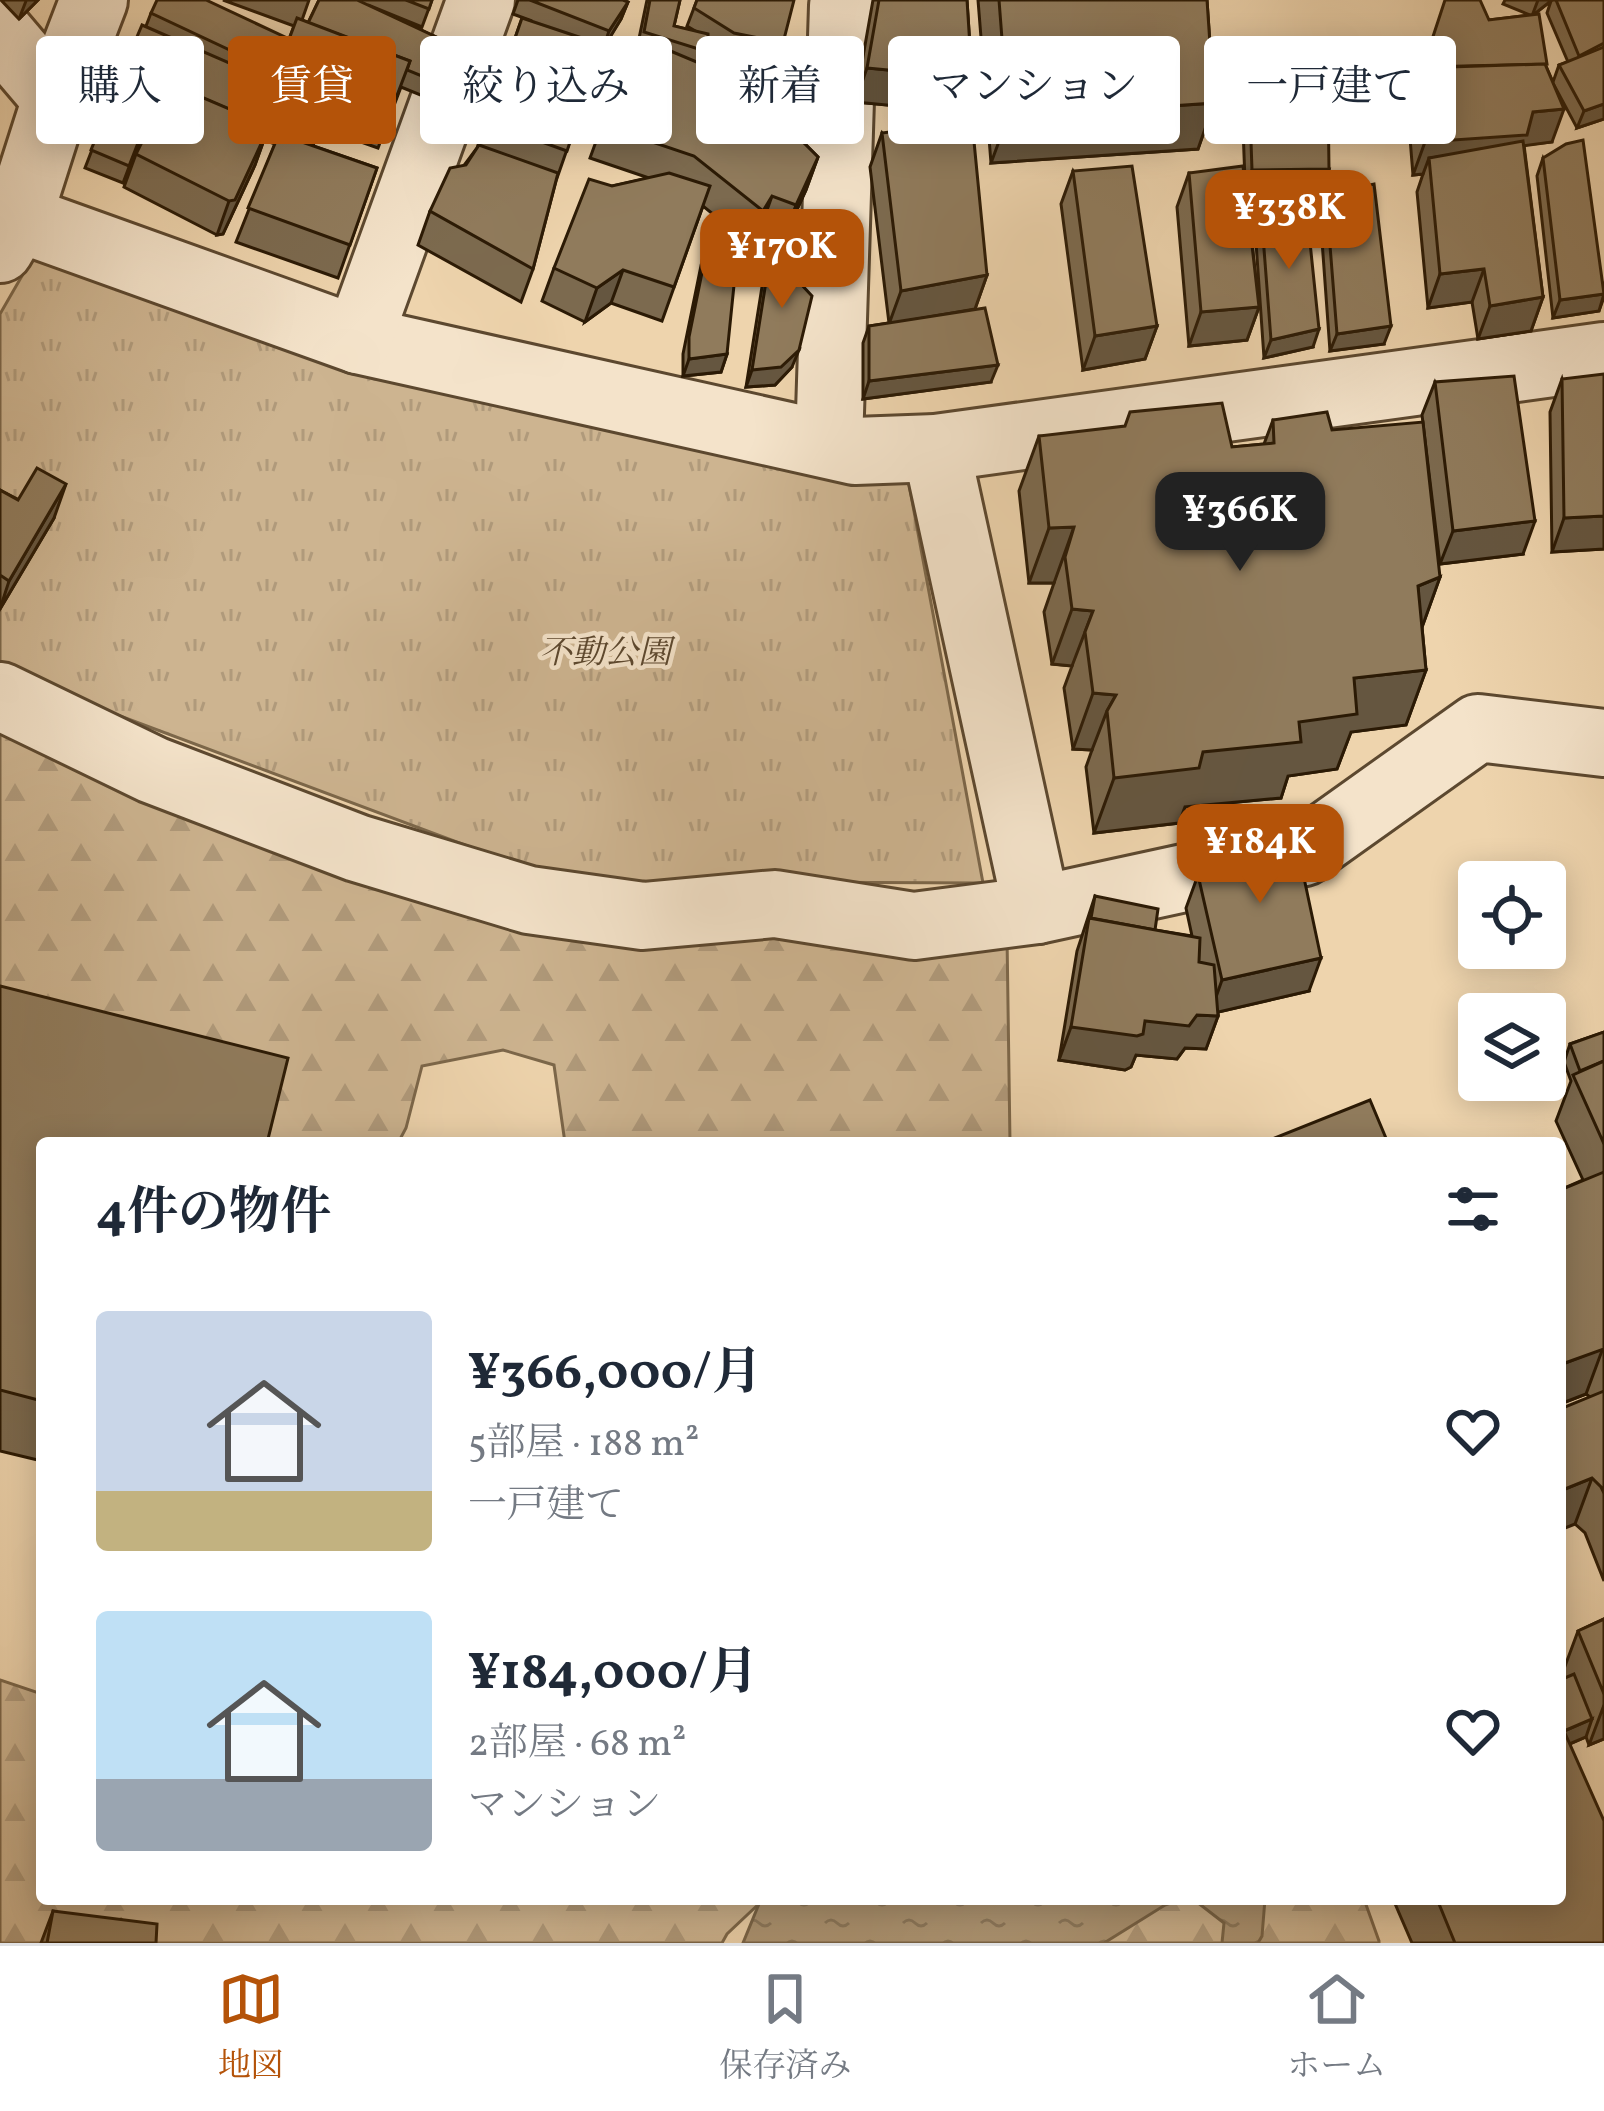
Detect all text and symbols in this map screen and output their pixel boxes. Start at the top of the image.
chip: 購入 [36,36,204,144]
chip: 賃貸 [228,36,396,144]
chip: 絞り込み [420,36,672,144]
chip: 新着 [696,36,864,144]
chip: マンション [888,36,1180,144]
chip: 一戸建て [1204,36,1456,144]
pin: ¥338K [1205,170,1373,272]
text: ¥338K [1232,182,1346,236]
pin: ¥170K [698,209,866,311]
text: ¥170K [727,221,837,275]
pin: ¥366K [1156,472,1324,574]
text: ¥366K [1182,484,1298,538]
park label: 不動公園 [539,632,676,678]
pin: ¥184K [1176,804,1344,906]
text: ¥184K [1204,816,1316,870]
map controls [1458,861,1566,1101]
button: locate [1458,861,1566,969]
button: layers [1458,993,1566,1101]
icon: filters [1440,1176,1506,1242]
text: 4件の物件 [96,1179,331,1250]
text: ¥366,000/月 [468,1339,763,1410]
icon: home [192,1359,336,1503]
icon: heart [1440,1398,1506,1464]
text: 5部屋 · 188 m² [468,1418,700,1472]
text: 一戸建て [468,1480,624,1534]
text: ¥184,000/月 [468,1639,759,1710]
icon: home [192,1659,336,1803]
icon: heart [1440,1698,1506,1764]
text: 2部屋 · 68 m² [468,1718,686,1772]
text: マンション [468,1780,661,1834]
tab: 地図 [218,1966,284,2091]
tab: 保存済み [719,1966,851,2091]
tab: ホーム [1287,1966,1386,2091]

